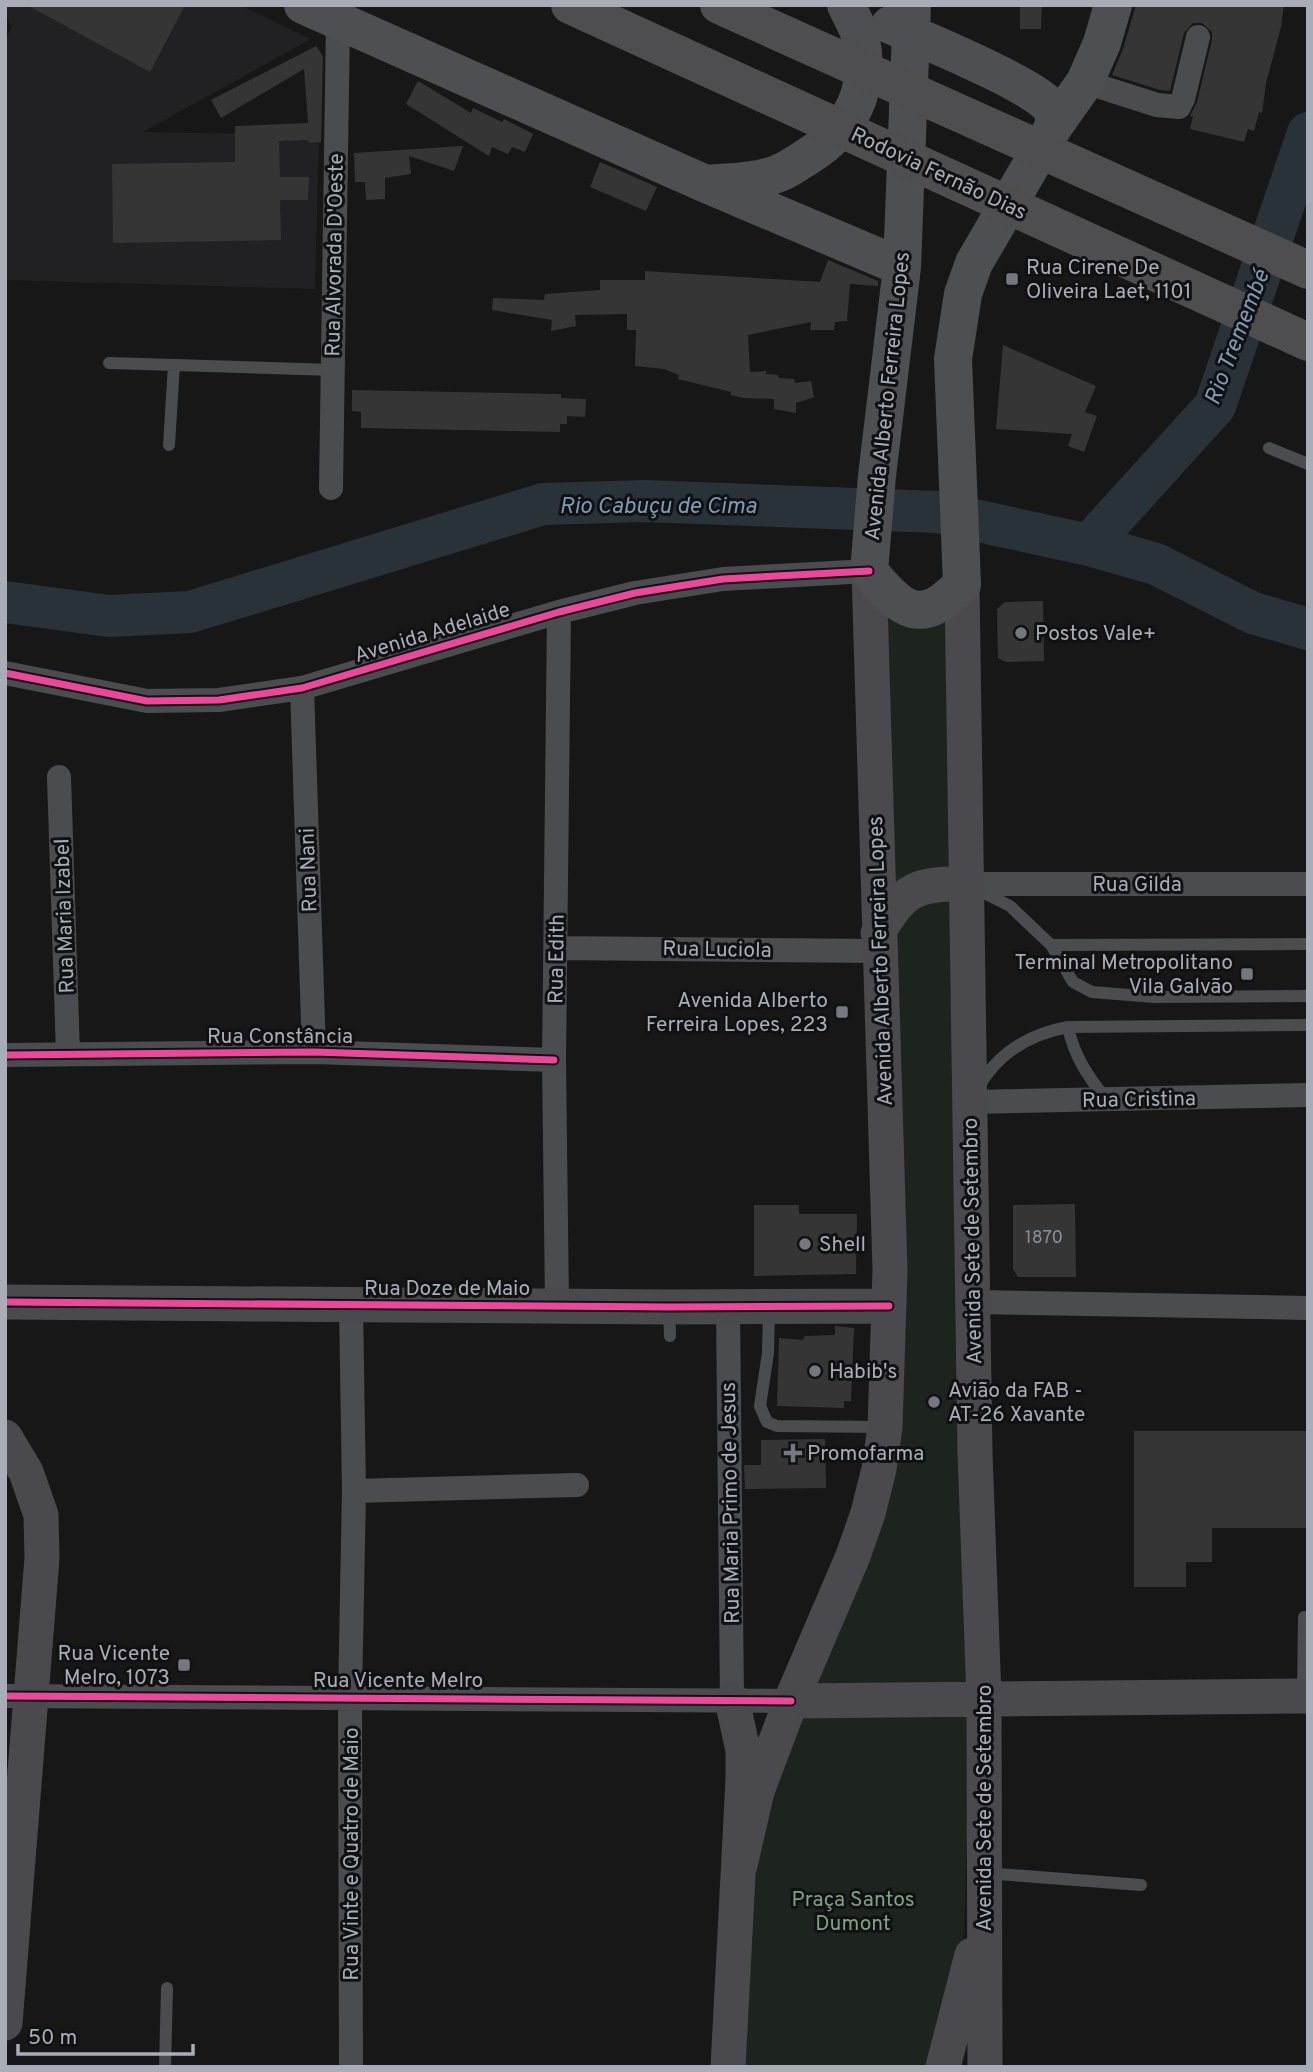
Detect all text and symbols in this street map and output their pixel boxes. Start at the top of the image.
street label: Rodovia Fernão Dias [846,122,1031,227]
street label: Rua Alvorada D'Oeste [320,153,351,357]
street label: Avenida Alberto Ferreira Lopes [860,251,917,542]
place label: Rua Cirene De Oliveira Laet, 1101 [1026,255,1192,306]
water label: Rio Tremembé [1199,264,1278,410]
marker: Rua Cirene De Oliveira Laet, 1101 [1004,271,1020,287]
water label: Rio Cabuçu de Cima [559,493,757,522]
street label: Avenida Adelaide [351,597,514,670]
place label: Postos Vale+ [1035,621,1156,648]
marker: Postos Vale+ [1013,625,1029,641]
street label: Avenida Alberto Ferreira Lopes [863,816,900,1106]
street label: Rua Nani [295,827,324,913]
street label: Rua Maria Izabel [49,838,82,994]
street label: Rua Gilda [1092,872,1182,899]
street label: Rua Edith [543,914,572,1004]
street label: Rua Luciola [662,936,772,965]
place label: Terminal Metropolitano Vila Galvão [1015,950,1233,1001]
marker: Terminal Metropolitano Vila Galvão [1239,966,1255,982]
place label: Avenida Alberto Ferreira Lopes, 223 [646,988,828,1039]
marker: Avenida Alberto Ferreira Lopes, 223 [834,1004,850,1020]
street label: Rua Constância [207,1024,353,1051]
street label: Rua Cristina [1082,1086,1196,1115]
street label: Avenida Sete de Setembro [958,1117,989,1365]
house number: 1870 [1025,1227,1063,1250]
place label: Shell [819,1232,866,1259]
marker: Shell [797,1236,813,1252]
street label: Rua Doze de Maio [364,1276,530,1303]
place label: Habib's [829,1359,897,1386]
marker: Habib's [807,1363,823,1379]
place label: Avião da FAB - AT-26 Xavante [948,1378,1085,1429]
street label: Rua Maria Primo de Jesus [716,1382,747,1624]
marker: Avião da FAB - AT-26 Xavante [926,1394,942,1410]
place label: Promofarma [807,1441,924,1468]
marker: Promofarma [785,1445,801,1461]
place label: Rua Vicente Melro, 1073 [58,1641,170,1692]
marker: Rua Vicente Melro, 1073 [176,1657,192,1673]
street label: Rua Vicente Melro [313,1668,483,1695]
street label: Avenida Sete de Setembro [972,1685,999,1931]
street label: Rua Vinte e Quatro de Maio [339,1727,366,1981]
park label: Praça Santos Dumont [791,1887,915,1938]
scale bar [18,2012,192,2056]
text: 50 m [28,2025,77,2052]

